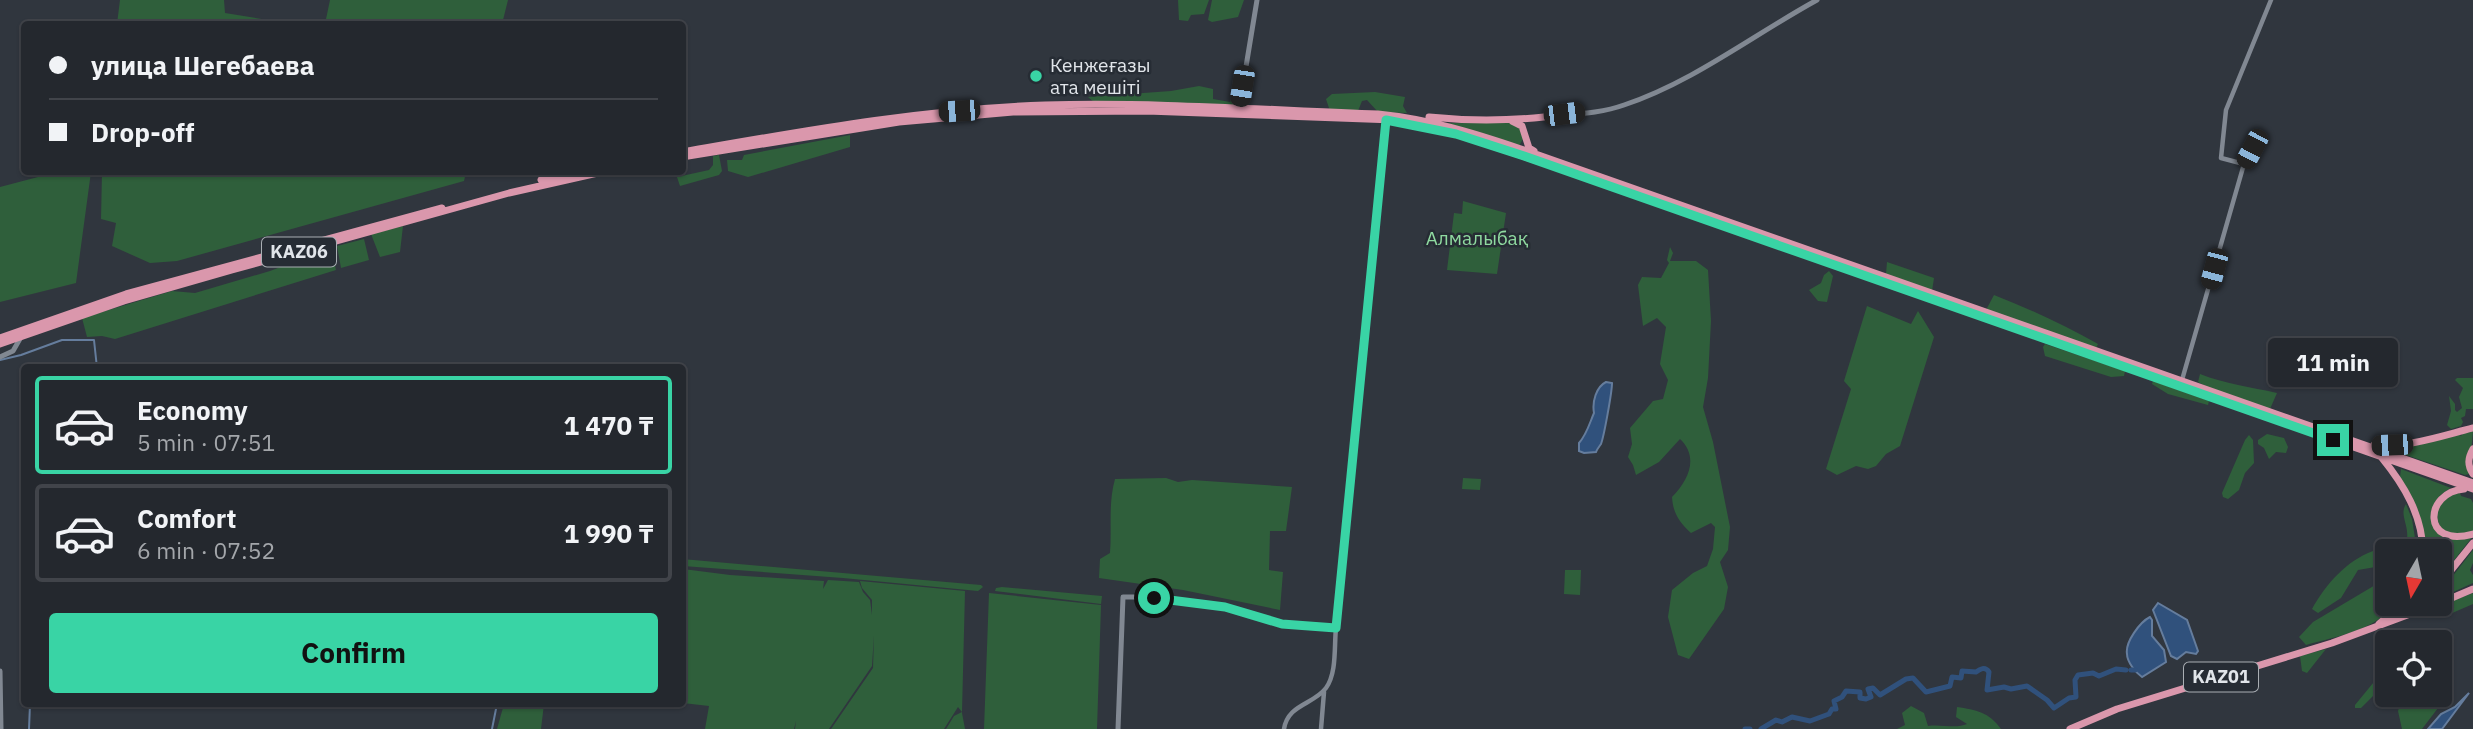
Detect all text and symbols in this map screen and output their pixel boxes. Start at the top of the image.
text: улица Шегебаева [91,48,315,82]
place label: Кенжеғазы ата мешіті [1050,53,1151,99]
car [1229,64,1256,108]
marker: Кенжеғазы ата мешіті [1028,68,1044,84]
car [938,99,981,123]
car [1542,101,1587,127]
text: Drop-off [91,115,194,149]
car [2233,126,2272,172]
park label: Алмалыбақ [1426,226,1529,250]
road number: KАZ06 [262,238,336,266]
car [2199,246,2230,292]
callout: 11 min [2268,338,2398,388]
text: 11 min [2296,347,2370,377]
text: Economy [137,393,248,427]
icon: car [53,394,116,457]
text: 1 470 ₸ [564,408,654,442]
route end [2317,424,2349,456]
text: 5 min · 07:51 [137,427,275,457]
car [2371,434,2414,456]
text: Comfort [137,501,236,535]
icon: car [53,502,116,565]
text: 1 990 ₸ [564,516,654,550]
text: 6 min · 07:52 [137,535,275,565]
north arrow [2375,539,2452,616]
map controls [2375,539,2452,707]
route start [1138,582,1170,614]
button: Confirm [49,613,658,693]
button: locate [2375,630,2452,707]
road number: KАZ01 [2184,662,2258,692]

